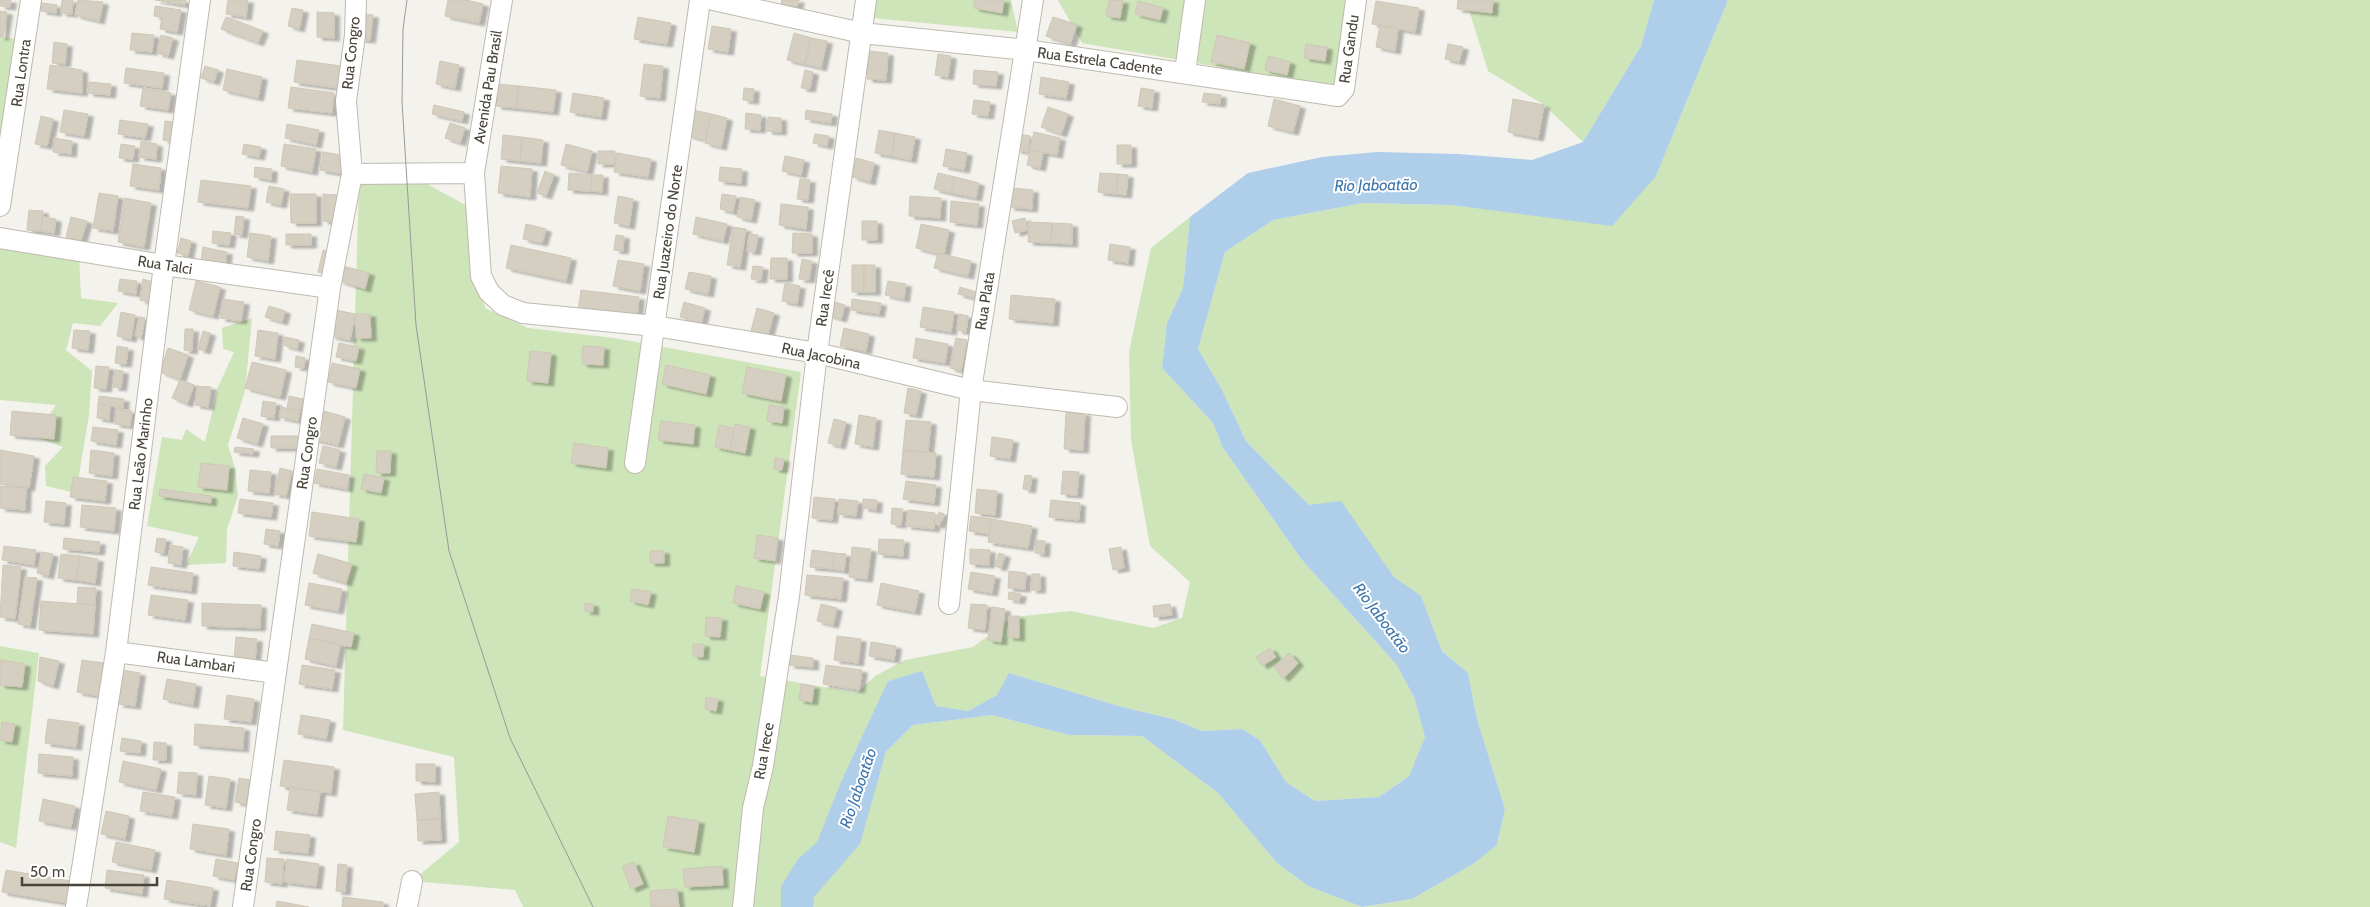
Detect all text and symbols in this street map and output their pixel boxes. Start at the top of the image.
street label: Rua Gandu [1335,14,1363,84]
street label: Rua Congro [338,16,364,90]
street label: Avenida Pau Brasil [470,29,506,145]
street label: Rua Lontra [7,37,35,108]
street label: Rua Estrela Cadente [1036,43,1164,79]
street label: Rua Juazeiro do Norte [650,163,686,301]
water label: Rio Jaboatão [1334,175,1418,195]
street label: Rua Talci [136,252,194,278]
street label: Rua Irecê [812,268,838,328]
street label: Rua Plata [972,270,999,331]
street label: Rua Jacobina [780,339,863,373]
street label: Rua Leão Marinho [125,397,157,511]
street label: Rua Congro [293,415,321,491]
water label: Rio Jaboatão [1349,579,1415,657]
street label: Rua Lambari [156,648,236,676]
street label: Rua Irece [750,721,778,781]
water label: Rio Jaboatão [835,746,881,830]
street label: Rua Congro [237,817,265,893]
scale bar [22,854,158,886]
text: 50 m [30,863,65,881]

